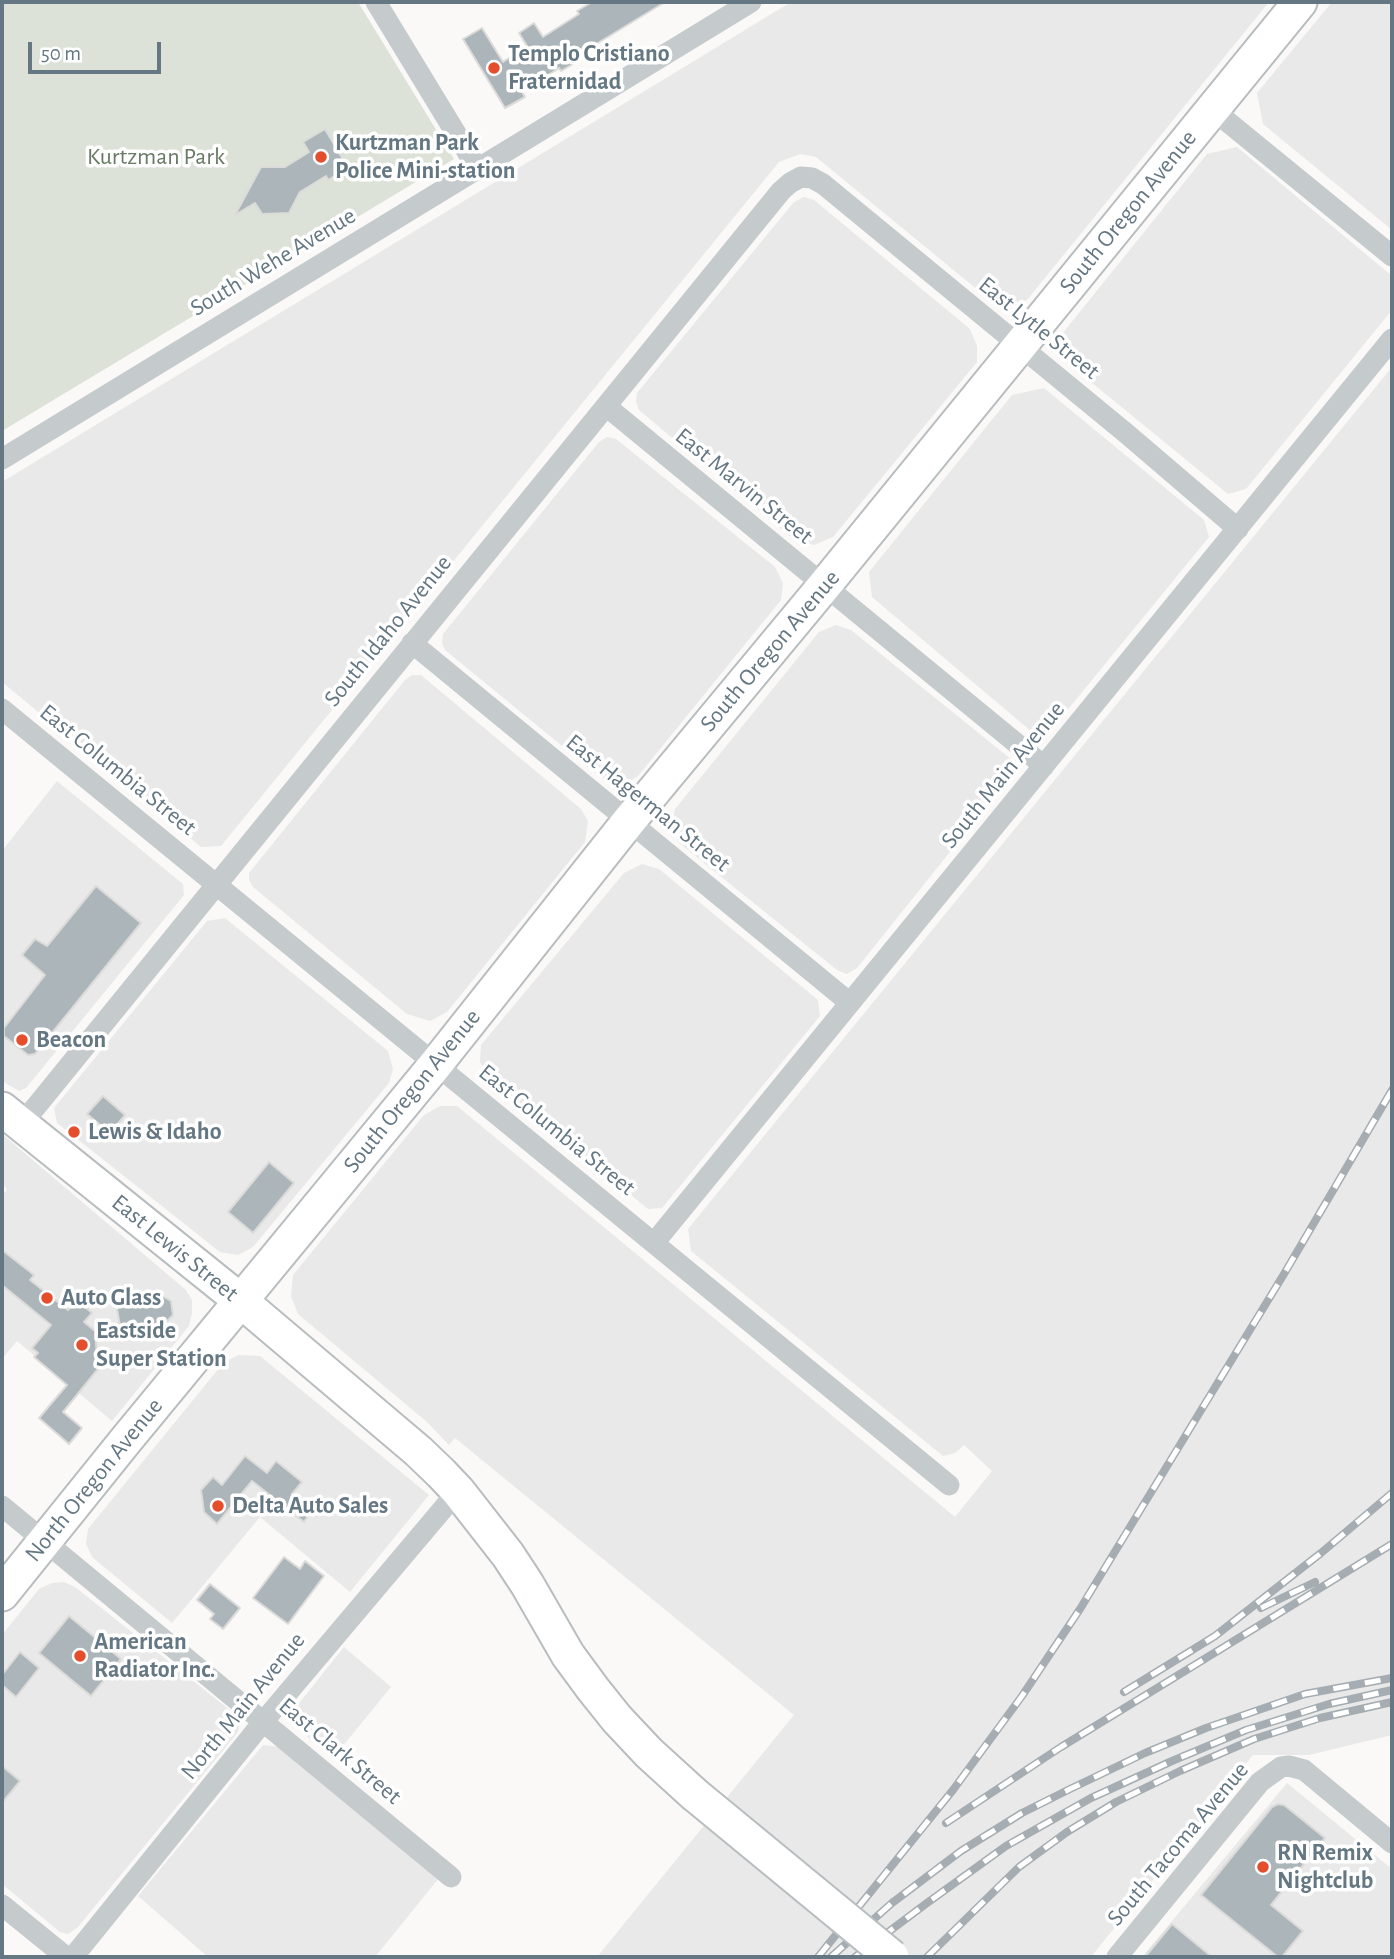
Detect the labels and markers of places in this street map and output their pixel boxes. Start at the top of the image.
place label: Templo Cristiano Fraternidad [508,40,670,96]
marker: Templo Cristiano Fraternidad [486,60,502,76]
place label: Kurtzman Park Police Mini-station [335,129,515,185]
marker: Kurtzman Park Police Mini-station [313,149,329,165]
place label: Beacon [36,1026,106,1054]
marker: Beacon [14,1032,30,1048]
place label: Lewis & Idaho [88,1118,222,1146]
marker: Lewis & Idaho [66,1124,82,1140]
place label: Auto Glass [61,1284,161,1312]
marker: Auto Glass [39,1290,55,1306]
place label: Eastside Super Station [96,1317,227,1373]
marker: Eastside Super Station [74,1337,90,1353]
place label: Delta Auto Sales [232,1492,388,1520]
marker: Delta Auto Sales [210,1498,226,1514]
place label: American Radiator Inc. [94,1628,215,1684]
marker: American Radiator Inc. [72,1648,88,1664]
place label: RN Remix Nightclub [1277,1839,1373,1895]
marker: RN Remix Nightclub [1255,1859,1271,1875]

